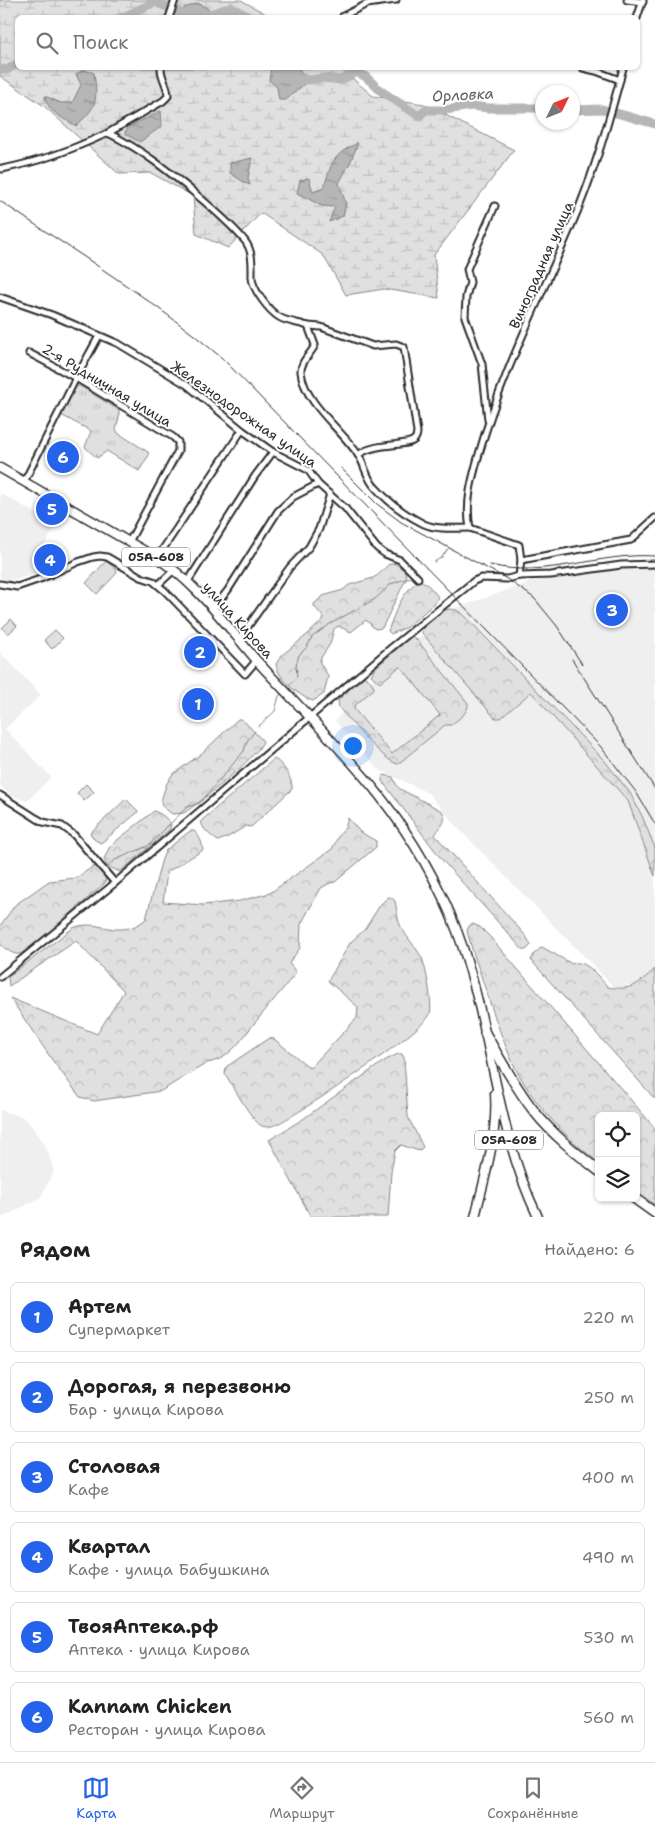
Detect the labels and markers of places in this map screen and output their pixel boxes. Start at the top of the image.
pin: 6 [47,438,79,476]
pin: 5 [36,490,68,528]
pin: 4 [34,541,66,579]
pin: 3 [596,591,628,629]
pin: 2 [184,633,216,671]
pin: 1 [182,685,214,723]

